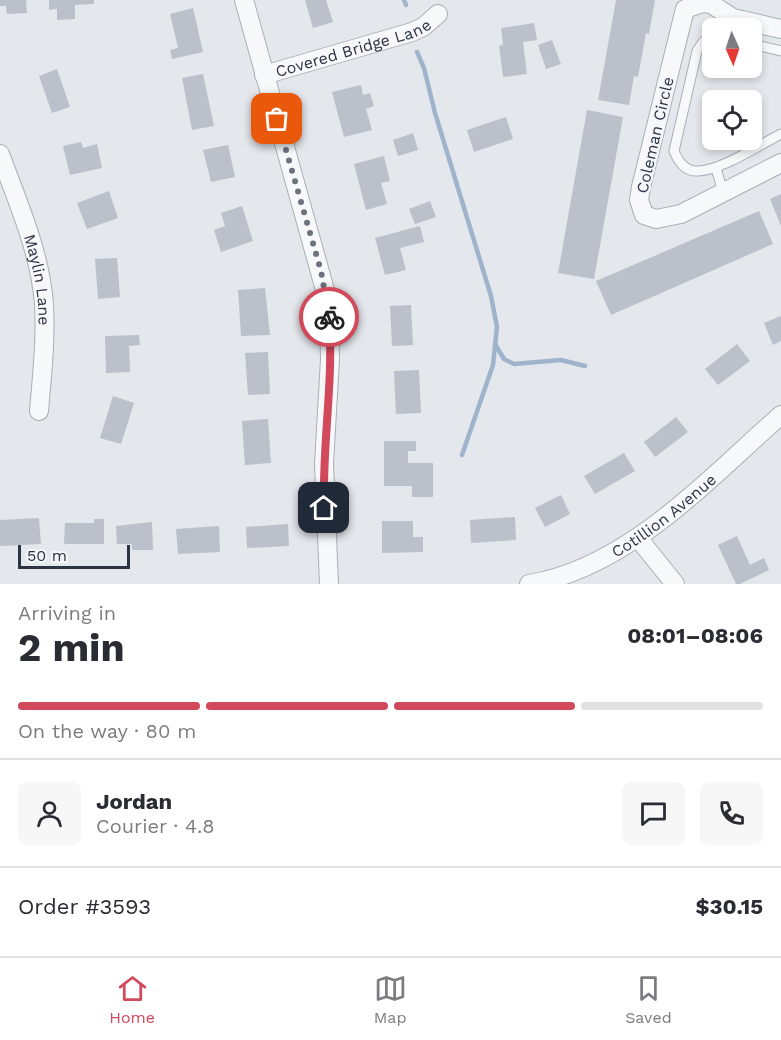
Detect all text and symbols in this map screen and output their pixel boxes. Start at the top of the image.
street label: Covered Bridge Lane [273,15,435,81]
north arrow [702,18,762,78]
map controls [702,18,762,150]
street label: Coleman Circle [632,75,678,195]
button: locate [702,90,762,150]
pin [251,93,302,144]
icon: bag [260,102,293,135]
street label: Maylin Lane [20,232,54,326]
courier [299,287,359,347]
icon: bike [313,301,346,334]
street label: Cotillion Avenue [608,469,720,561]
pin [298,482,349,533]
icon: home [307,491,340,524]
scale bar [18,542,130,570]
text: 50 m [27,546,67,565]
text: Arriving in [18,601,116,625]
text: 08:01–08:06 [627,623,763,648]
text: 2 min [18,625,125,670]
text: On the way · 80 m [18,719,196,743]
button: person [18,782,81,845]
button: chat [622,782,685,845]
button: phone [700,782,763,845]
text: Jordan [96,789,172,814]
text: Courier · 4.8 [96,814,215,838]
text: Order #3593 [18,894,151,919]
text: $30.15 [695,894,763,919]
tab: Home [109,972,155,1027]
tab: Map [374,972,407,1027]
tab: Saved [625,972,672,1027]

